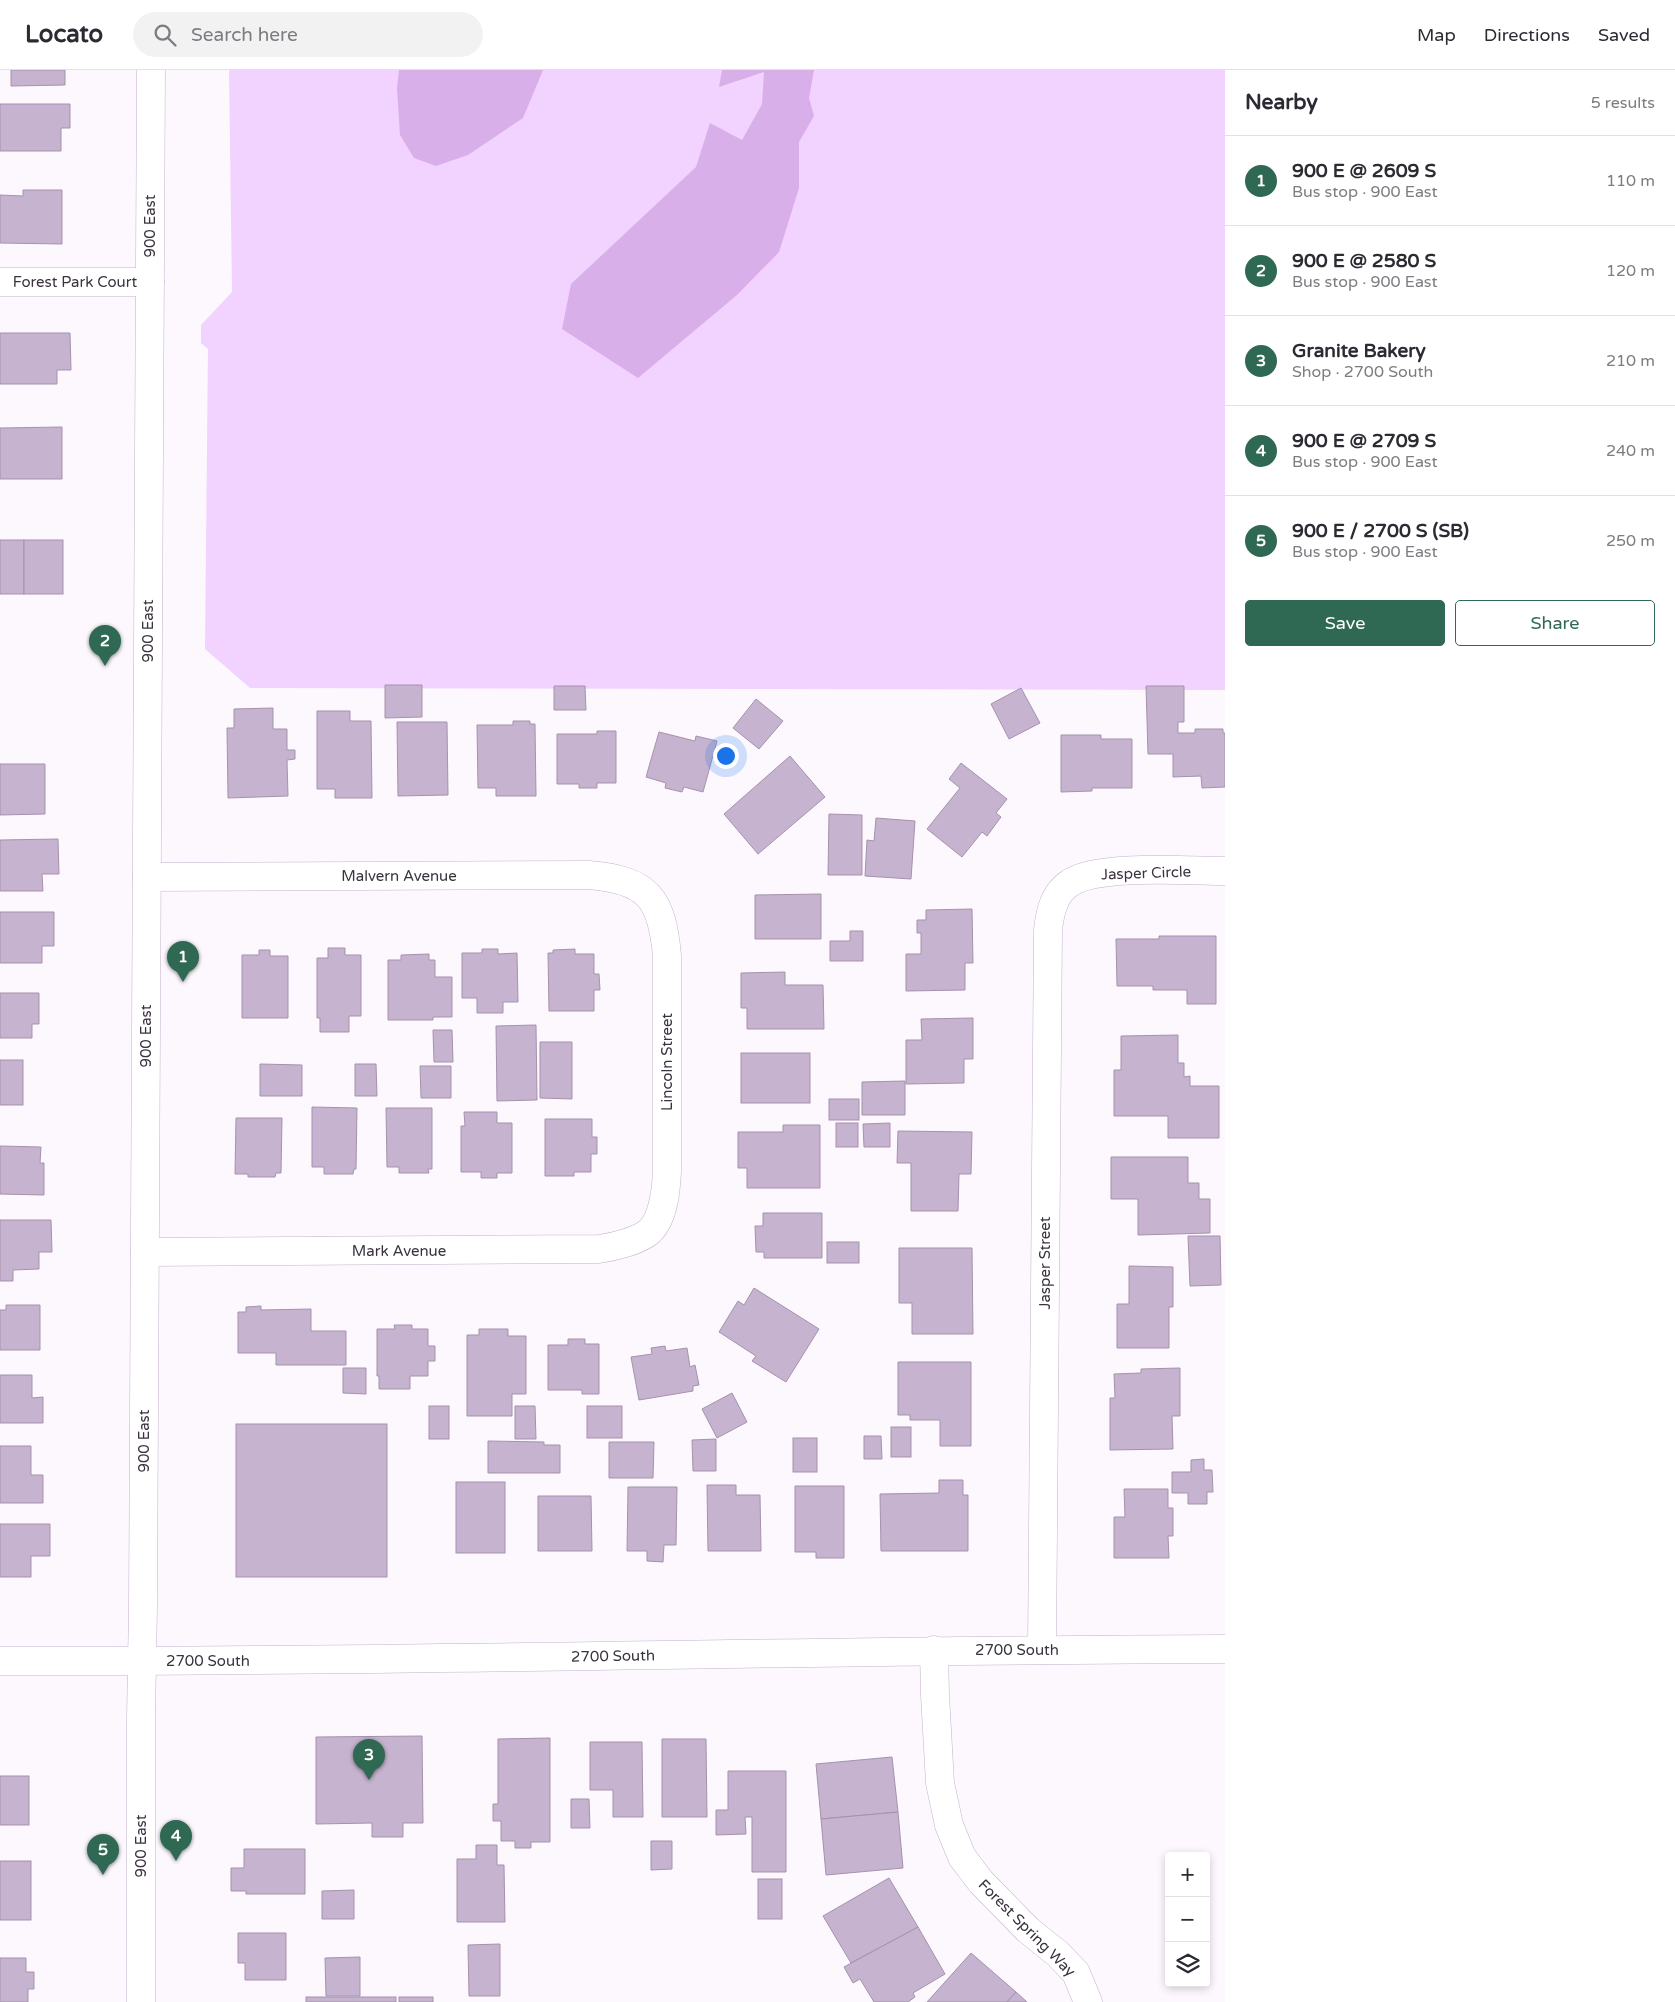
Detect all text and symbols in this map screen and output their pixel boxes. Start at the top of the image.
search box [133,12,483,57]
text: Locato [25,20,103,49]
icon: search [151,21,179,49]
text: Search here [191,24,298,46]
text: Map [1417,24,1456,46]
text: Directions [1484,24,1570,46]
text: Saved [1598,24,1650,46]
text: Nearby [1245,90,1318,115]
text: 5 results [1591,93,1655,113]
text: 900 E @ 2609 S [1292,160,1436,182]
text: 1 [1256,171,1266,191]
text: 110 m [1606,171,1655,191]
text: Bus stop · 900 East [1292,182,1438,202]
street label: 900 East [141,194,159,257]
text: 900 E @ 2580 S [1292,250,1436,272]
text: 2 [1256,261,1266,281]
text: 120 m [1606,261,1655,281]
text: Bus stop · 900 East [1292,272,1438,292]
street label: Forest Park Court [13,273,137,291]
text: Granite Bakery [1292,340,1426,362]
text: 3 [1256,351,1266,371]
text: 210 m [1606,351,1655,371]
text: Shop · 2700 South [1292,362,1433,382]
text: 900 E @ 2709 S [1292,430,1436,452]
text: 4 [1256,441,1266,461]
text: 240 m [1606,441,1655,461]
text: Bus stop · 900 East [1292,452,1438,472]
text: 900 E / 2700 S (SB) [1292,520,1469,542]
text: 5 [1256,531,1266,551]
text: 250 m [1606,531,1655,551]
text: Bus stop · 900 East [1292,542,1438,562]
street label: 900 East [139,599,157,662]
button: Save [1245,600,1445,646]
button: Share [1455,600,1655,646]
pin: 2 [89,625,121,666]
your location [713,743,739,769]
street label: Jasper Circle [1101,862,1191,884]
street label: Malvern Avenue [341,867,457,885]
pin: 1 [167,941,199,982]
street label: 900 East [137,1004,155,1067]
street label: Lincoln Street [658,1013,676,1111]
street label: Jasper Street [1036,1216,1054,1310]
street label: Mark Avenue [352,1242,446,1260]
street label: 900 East [135,1409,153,1472]
street label: 2700 South [975,1641,1059,1659]
street label: 2700 South [571,1646,655,1666]
street label: 2700 South [166,1652,250,1670]
pin: 3 [353,1739,385,1780]
street label: 900 East [132,1814,150,1877]
pin: 4 [160,1820,192,1861]
pin: 5 [87,1834,119,1875]
map controls [1165,1852,1210,1987]
button: + [1165,1852,1210,1897]
street label: Forest Spring Way [975,1876,1079,1980]
button: − [1165,1897,1210,1942]
button: layers [1165,1942,1210,1987]

